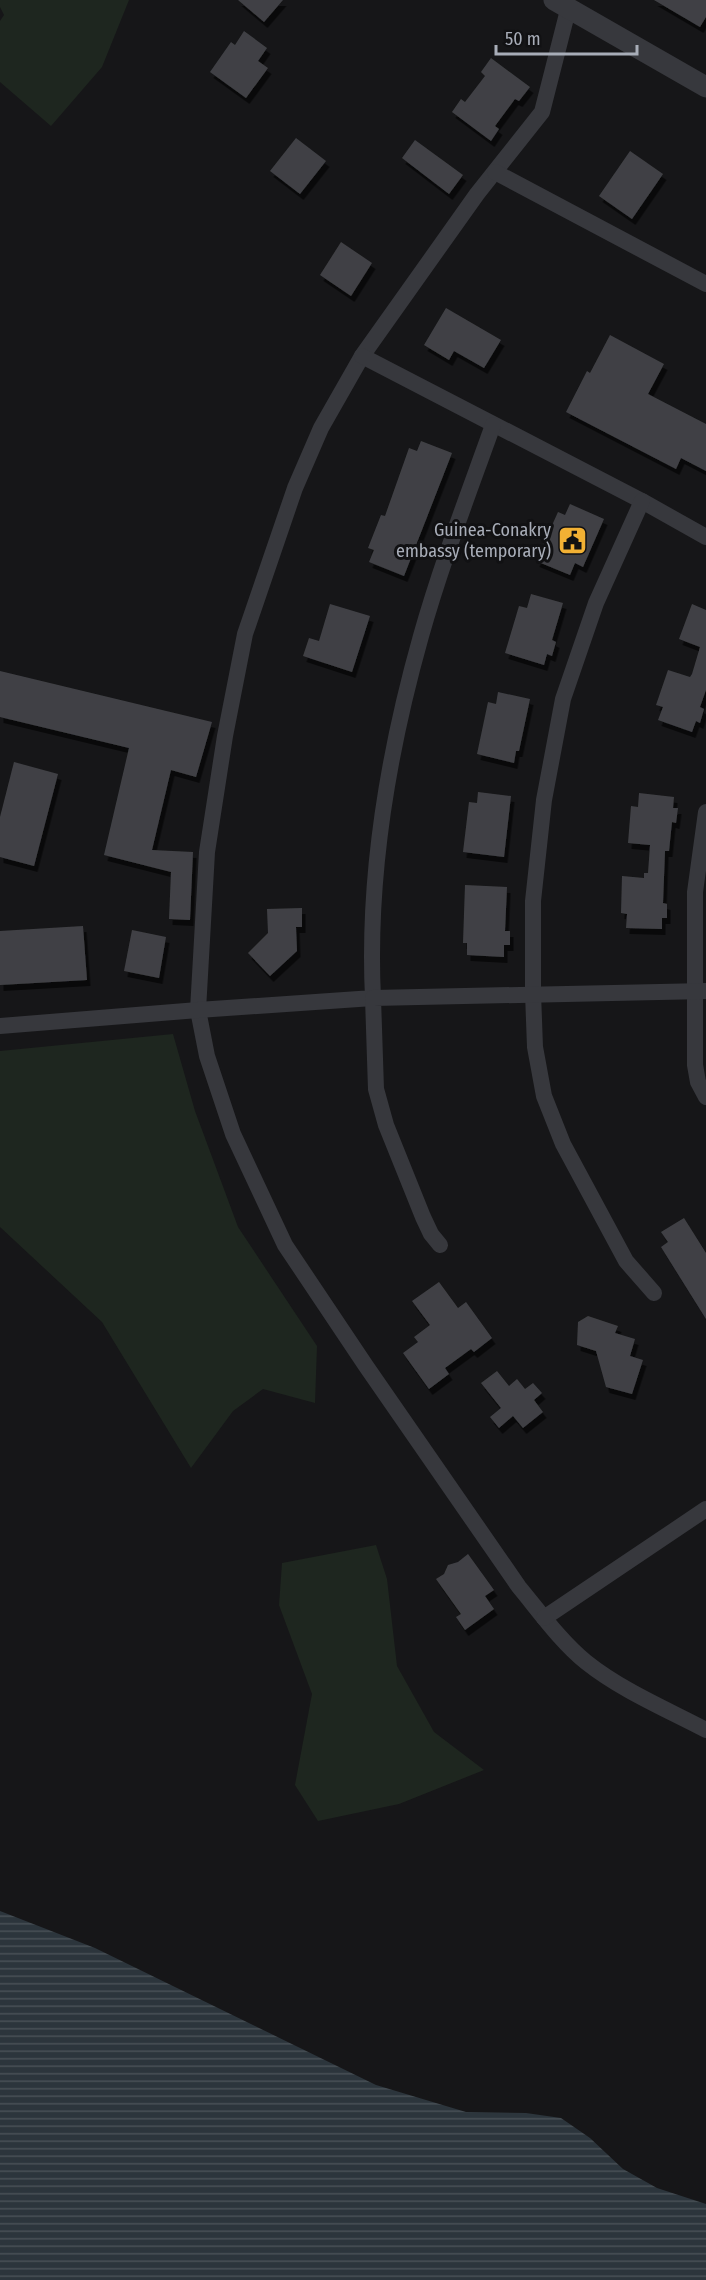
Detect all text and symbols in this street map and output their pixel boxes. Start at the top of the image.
scale bar [496,18,637,56]
text: 50 m [505,28,541,50]
place label: Guinea-Conakry embassy (temporary) [396,519,551,562]
public building icon: Guinea-Conakry embassy (temporary) [556,524,588,556]

